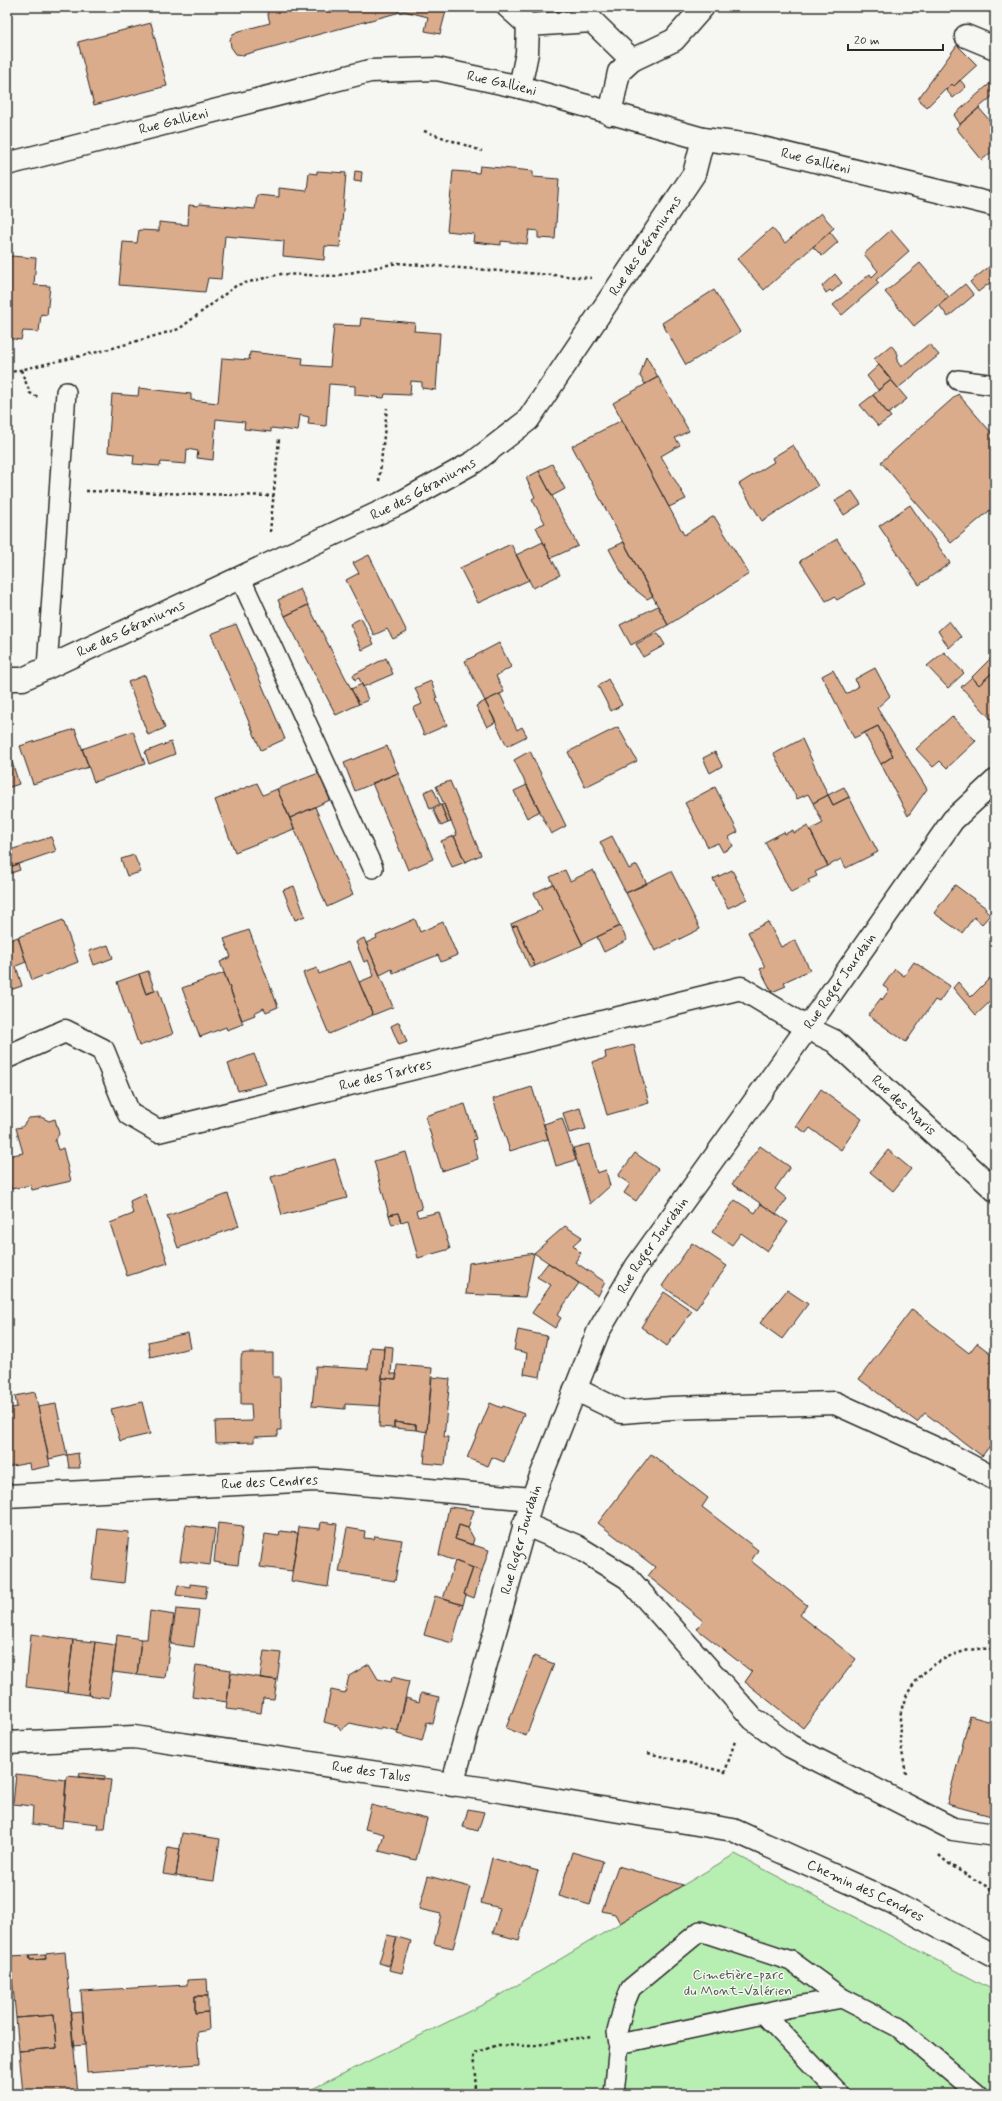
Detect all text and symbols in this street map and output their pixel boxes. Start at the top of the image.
scale bar [848,26,943,52]
text: 20 m [854,33,880,49]
street label: Rue Gallieni [465,67,539,100]
street label: Rue Gallieni [137,104,210,139]
street label: Rue Gallieni [779,144,852,178]
street label: Rue des Géraniums [605,192,686,300]
street label: Rue des Géraniums [368,454,479,525]
street label: Rue des Géraniums [74,596,188,662]
street label: Rue Roger Jourdain [800,929,880,1033]
street label: Rue des Tartres [337,1055,434,1095]
street label: Rue des Maris [868,1071,940,1140]
street label: Rue Roger Jourdain [613,1193,692,1297]
street label: Rue des Cendres [221,1471,318,1494]
street label: Rue Roger Jourdain [497,1482,546,1597]
street label: Rue des Talus [331,1757,412,1787]
street label: Chemin des Cendres [804,1856,927,1926]
park label: Cimetière-parc du Mont-Valérien [684,1966,792,2000]

